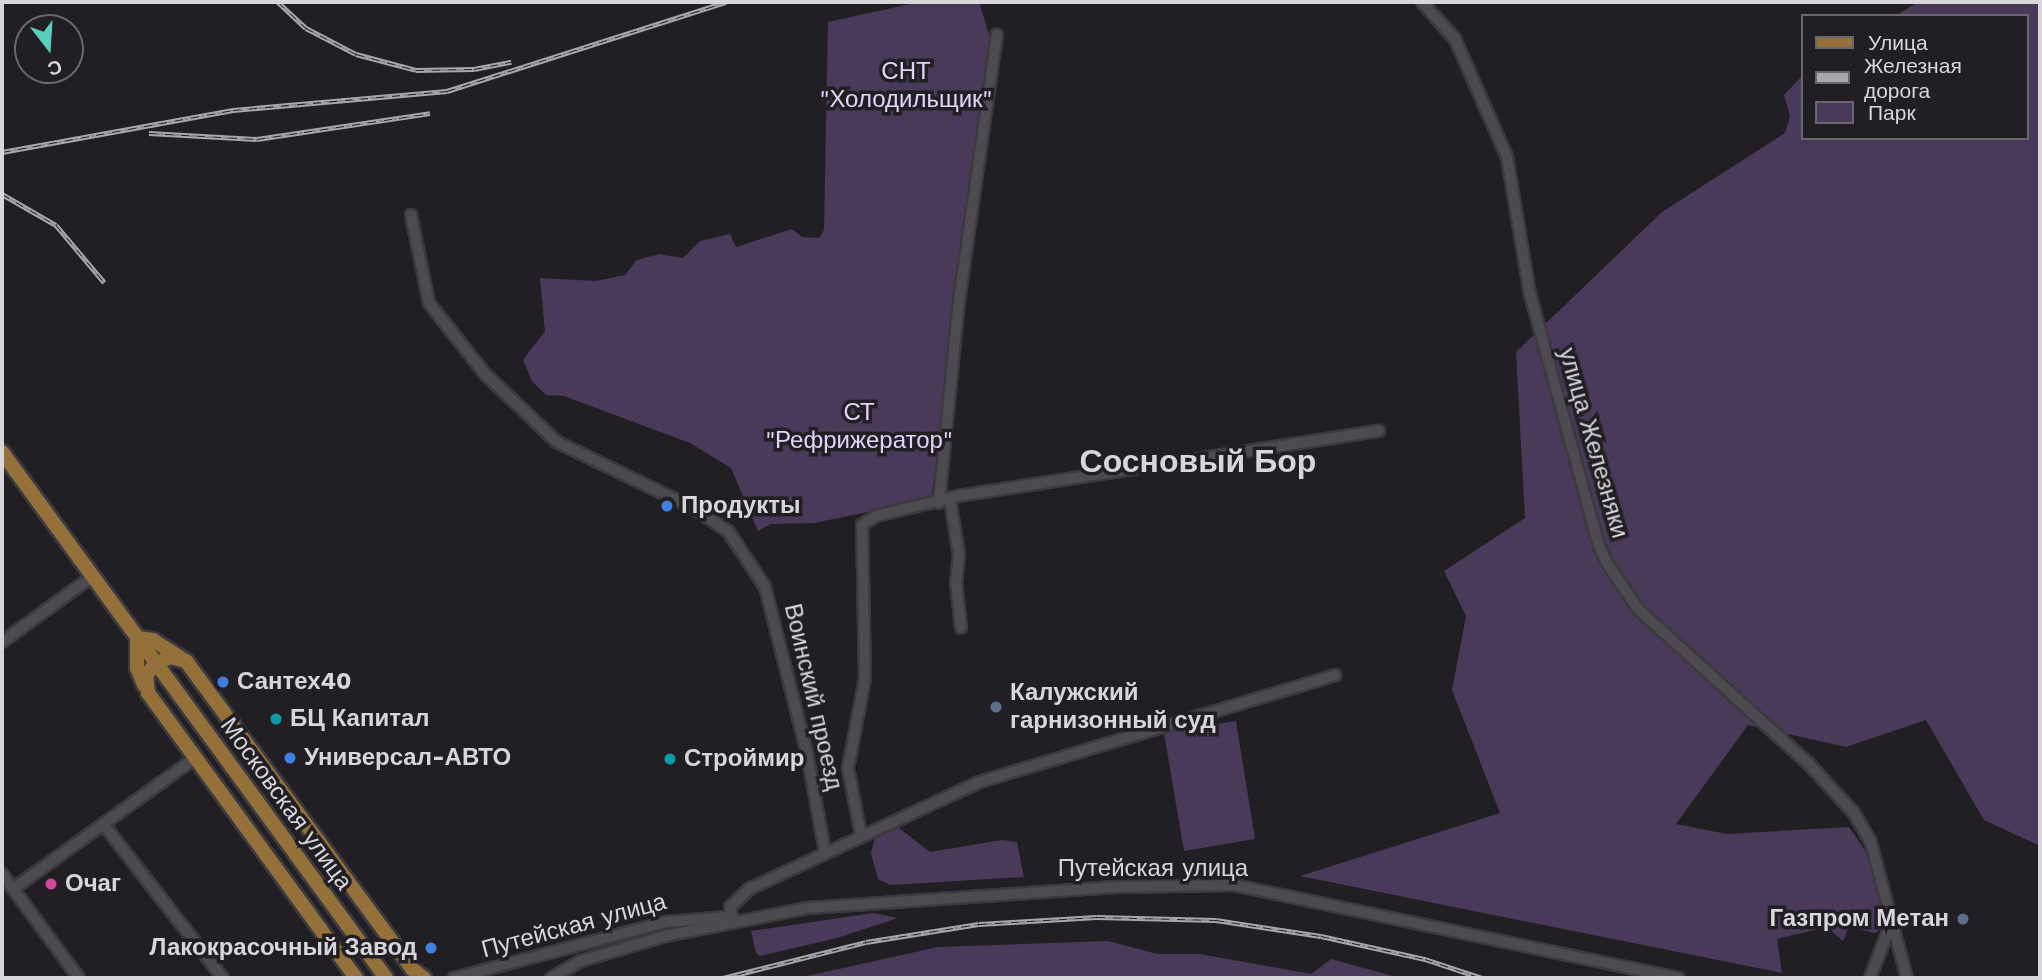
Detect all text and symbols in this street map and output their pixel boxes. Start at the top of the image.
north arrow [14,14,84,84]
legend [1800,14,2028,140]
text: Улица [1868,30,1928,55]
text: Железная дорога [1864,53,1962,103]
text: С [45,55,65,81]
park label: СНТ "Холодильщик" [820,58,992,114]
text: Парк [1868,100,1916,125]
street label: улица Железняки [1552,345,1634,541]
park label: СТ "Рефрижератор" [765,399,953,455]
district label: Сосновый Бор [1080,442,1316,480]
place label: Продукты [681,492,800,520]
marker: Продукты [659,498,675,514]
street label: Воинский проезд [778,601,848,793]
place label: Сантех40 [237,668,352,696]
marker: Сантех40 [215,674,231,690]
place label: Калужский гарнизонный суд [1010,679,1216,735]
marker: Калужский гарнизонный суд [988,699,1004,715]
place label: БЦ Капитал [290,705,430,733]
marker: БЦ Капитал [268,711,284,727]
street label: Московская улица [214,712,358,896]
place label: Универсал-АВТО [304,744,511,772]
place label: Строймир [684,745,804,773]
marker: Универсал-АВТО [282,750,298,766]
marker: Строймир [662,751,678,767]
street label: Путейская улица [1058,855,1248,883]
place label: Очаг [65,870,121,898]
marker: Очаг [43,876,59,892]
street label: Путейская улица [478,887,670,965]
place label: Газпром Метан [1769,905,1949,933]
marker: Газпром Метан [1955,911,1971,927]
place label: Лакокрасочный Завод [149,934,417,962]
marker: Лакокрасочный Завод [423,940,439,956]

